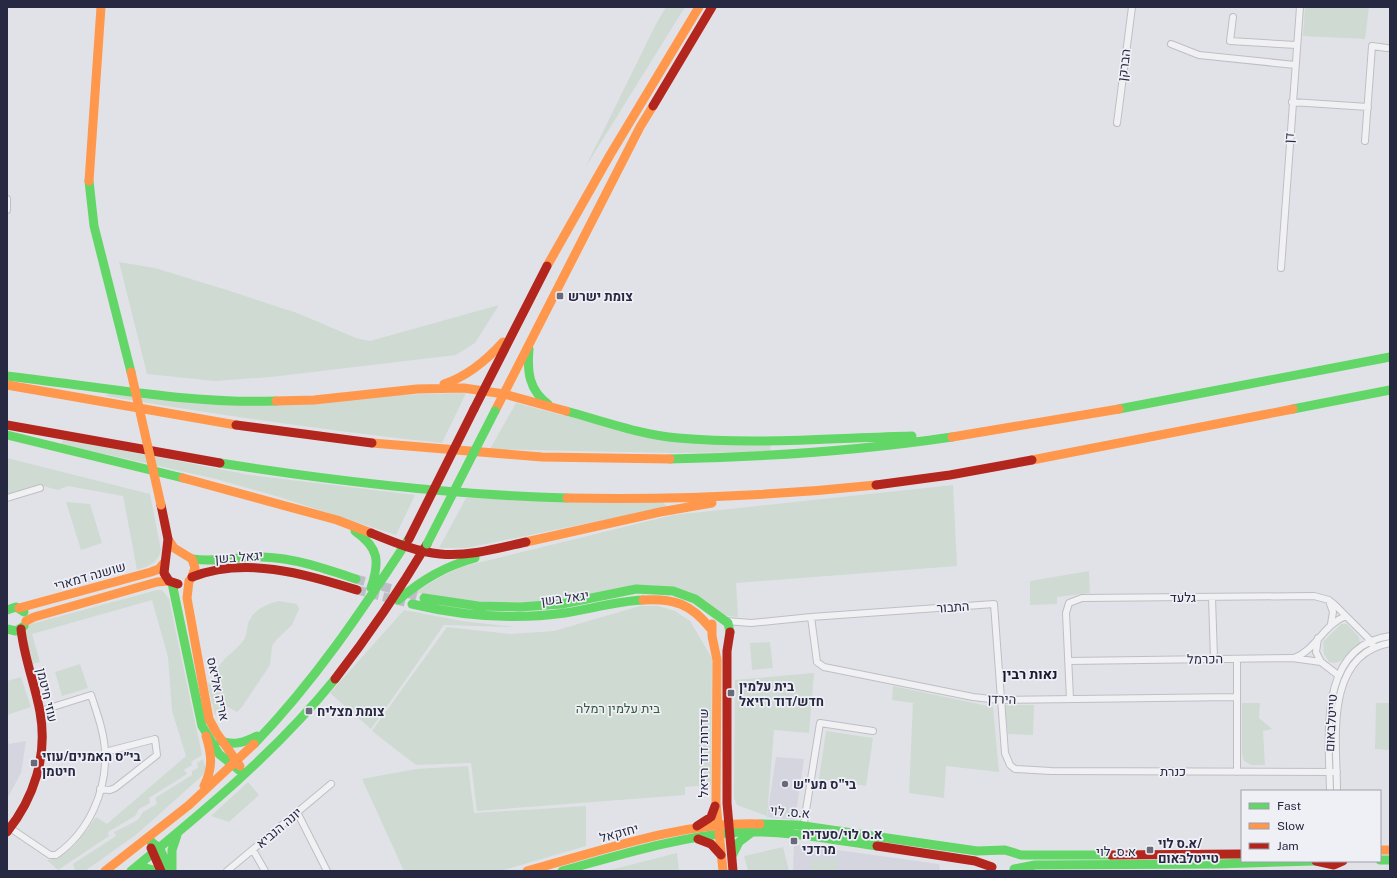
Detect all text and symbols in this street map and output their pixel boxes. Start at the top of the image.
street label: הברקן [1115,48,1133,82]
street label: דן [1281,132,1297,144]
place label: צומת ישרש [568,289,633,304]
marker: צומת ישרש [555,291,565,301]
street label: יגאל בשן [215,548,263,566]
street label: שושנה דמארי [53,559,127,593]
street label: יגאל בשן [540,588,590,608]
street label: גלעד [1170,590,1196,605]
street label: התבור [936,598,970,616]
street label: הכרמל [1187,651,1223,667]
street label: אריה אליאס [204,656,232,722]
district label: נאות רבין [1002,666,1058,682]
street label: עוזי חיטמן [34,667,60,723]
place label: בית עלמין חדש/דוד רזיאל [739,679,824,709]
marker: בית עלמין חדש/דוד רזיאל [726,688,736,698]
street label: הירדן [988,691,1016,707]
street label: טייטלבאום [1322,694,1340,752]
park label: בית עלמין רמלה [576,701,660,716]
place label: צומת מצליח [317,704,385,719]
marker: צומת מצליח [304,706,314,716]
street label: שדרות דוד רזיאל [696,708,711,798]
place label: בי״ס האמנים/עוזי חיטמן [42,749,141,779]
marker: בי״ס האמנים/עוזי חיטמן [29,758,39,768]
street label: כנרת [1160,764,1186,779]
place label: בי"ס מע"ש [793,777,856,792]
marker: בי"ס מע"ש [780,779,790,789]
legend [1241,790,1381,862]
text: Fast [1277,799,1302,813]
street label: א.ס. לוי [769,803,811,821]
street label: יונה הנביא [253,805,305,851]
text: Slow [1277,819,1305,833]
street label: יחזקאל [598,821,640,845]
place label: א.ס לוי/סעדיה מרדכי [802,827,883,857]
marker: א.ס לוי/סעדיה מרדכי [789,836,799,846]
place label: א.ס לוי/ טייטלבאום [1158,836,1219,866]
text: Jam [1277,839,1299,853]
street label: א.ס. לוי [1096,844,1136,859]
marker: א.ס לוי/ טייטלבאום [1145,845,1155,855]

